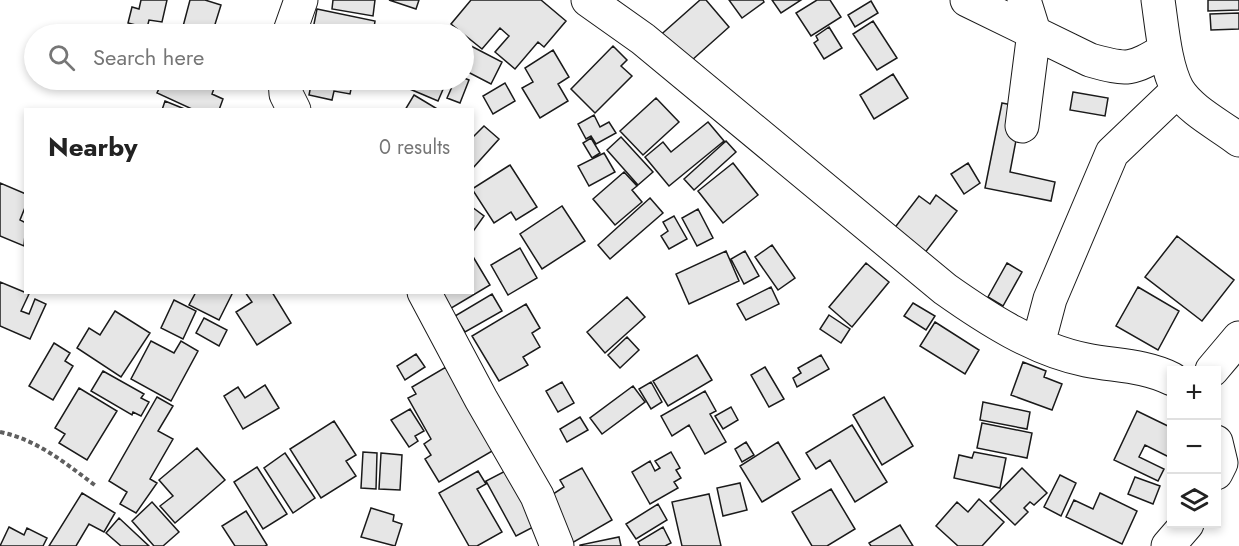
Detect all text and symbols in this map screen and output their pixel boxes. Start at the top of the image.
search box [24,24,474,90]
icon: search [45,41,78,74]
text: Search here [93,41,204,73]
text: Nearby [48,128,137,166]
text: 0 results [379,133,450,162]
map controls [1167,366,1221,528]
button: + [1167,366,1221,420]
button: − [1167,420,1221,474]
button: layers [1167,474,1221,528]

